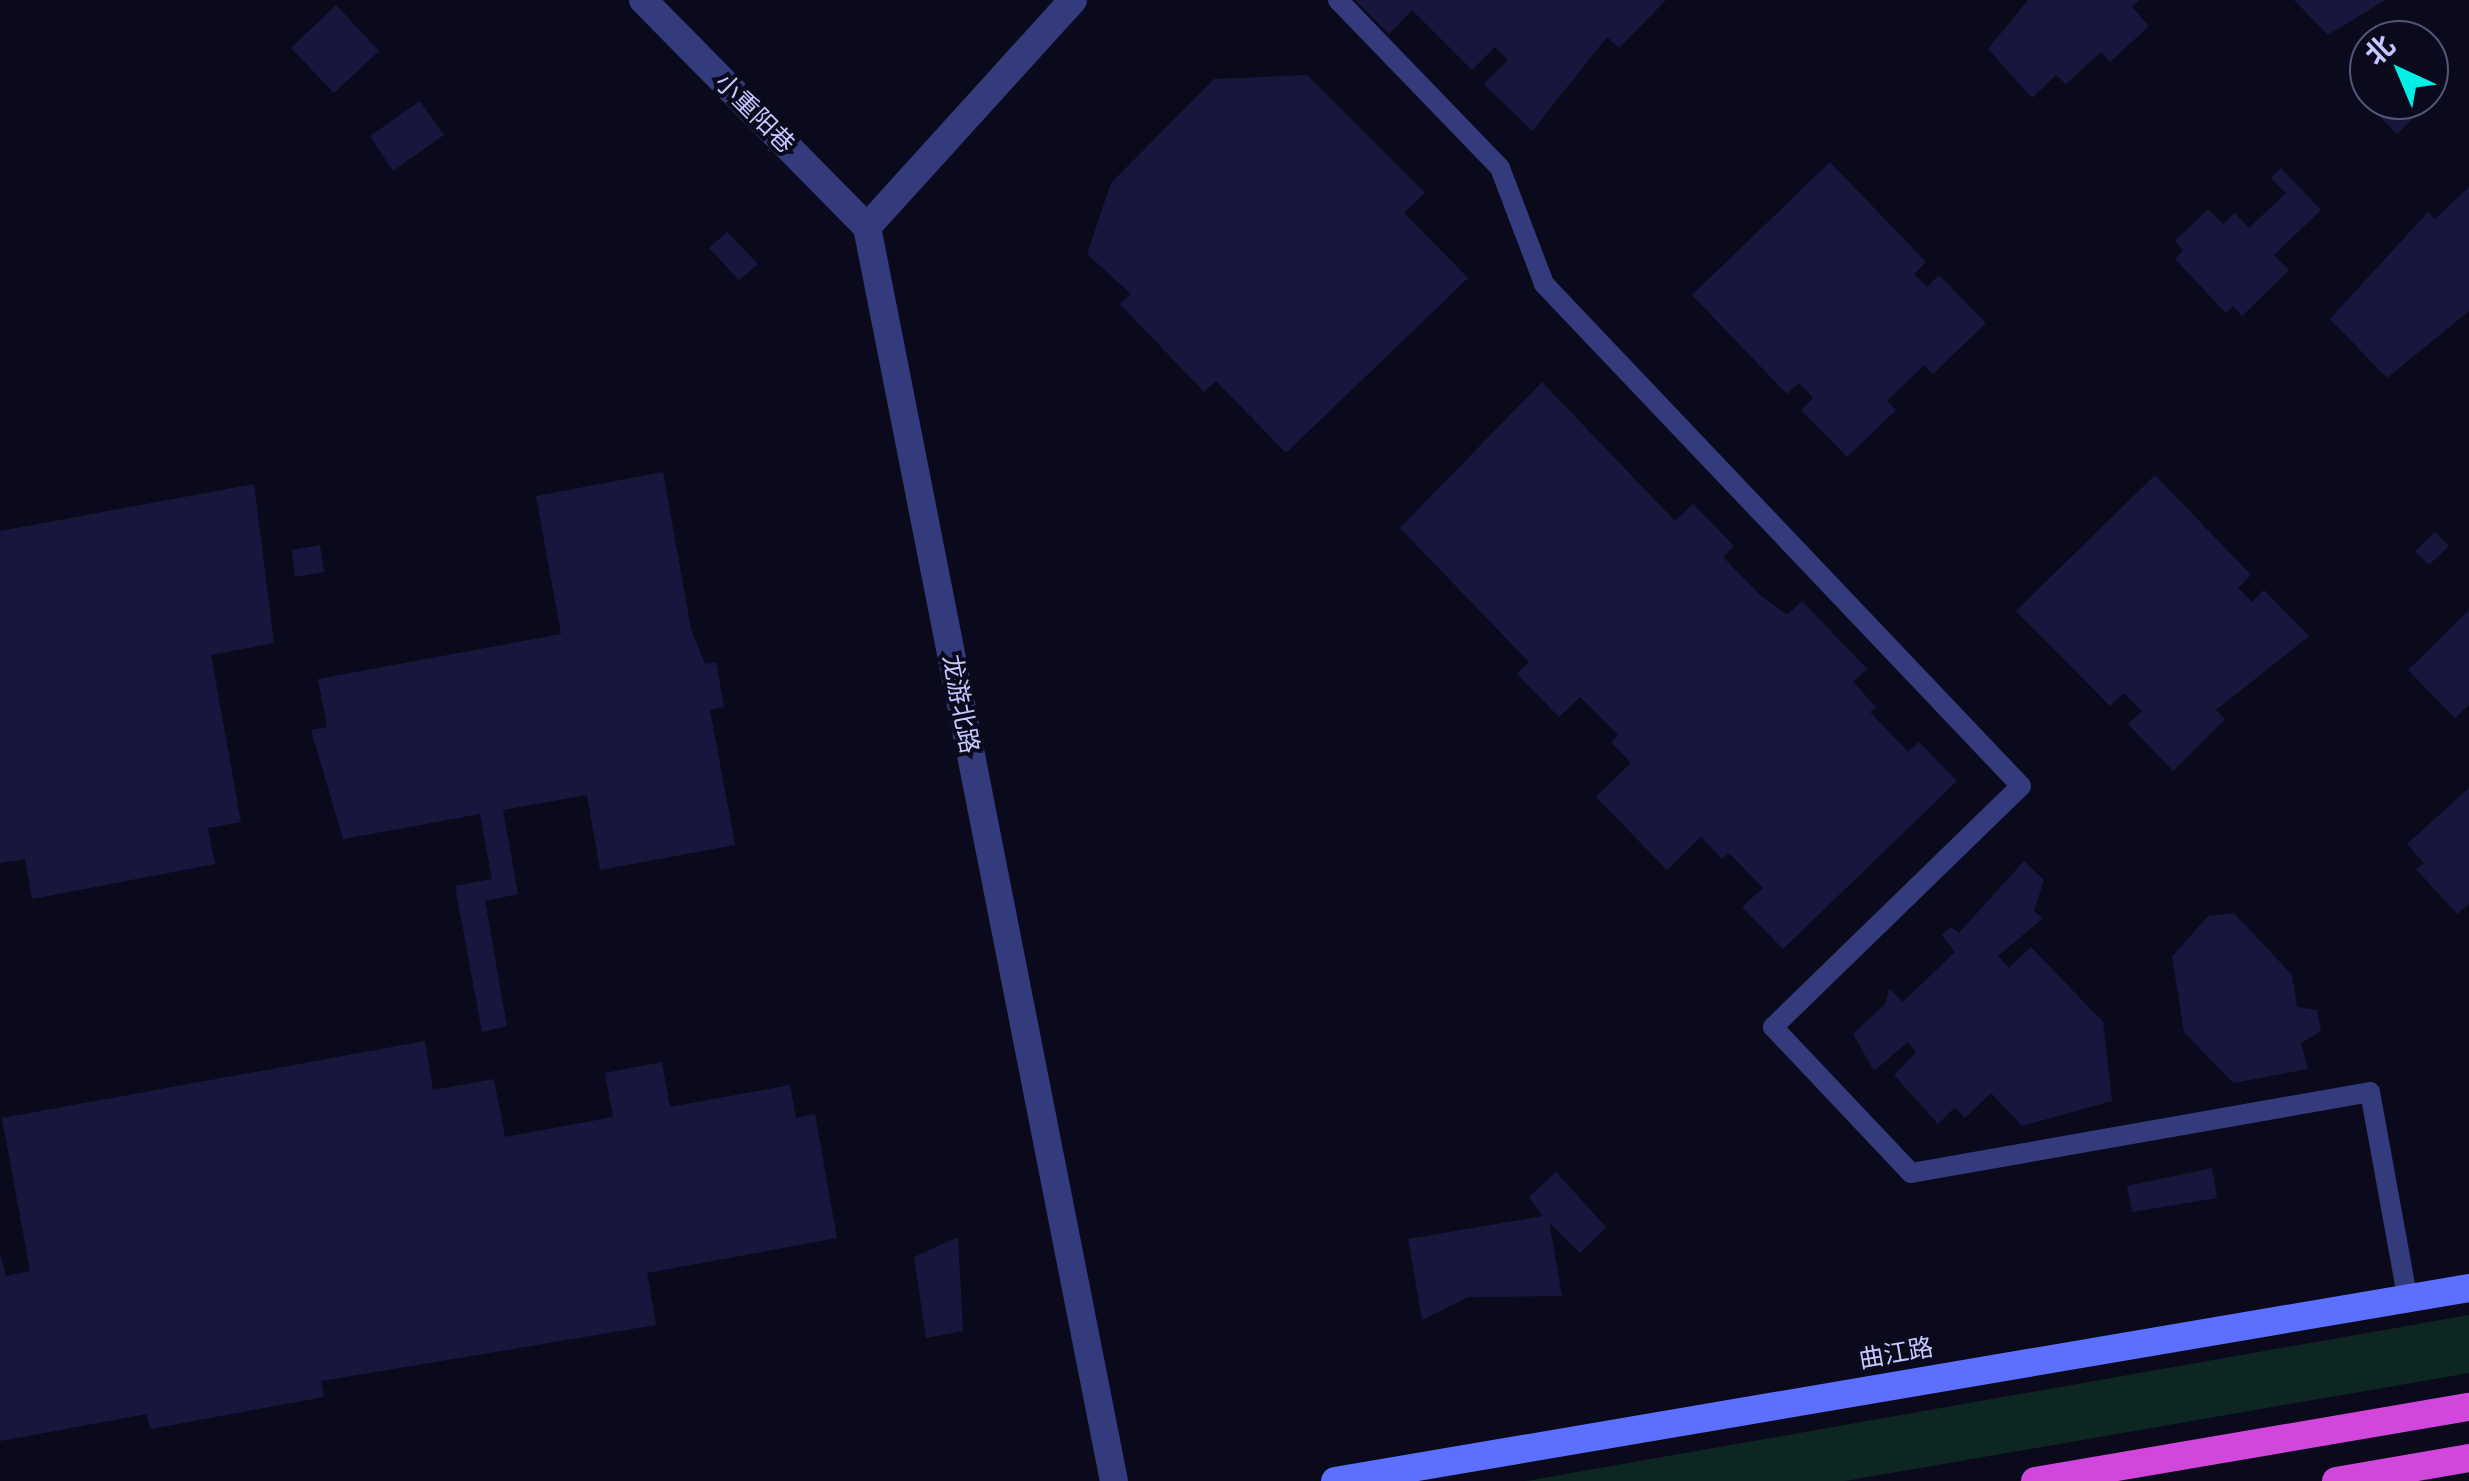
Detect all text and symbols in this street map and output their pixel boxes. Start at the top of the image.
north arrow [2349,20,2449,120]
text: 北 [2358,29,2400,70]
street label: 小重阳巷 [709,67,801,159]
street label: 龙游北路 [937,652,985,756]
street label: 曲江路 [1856,1332,1936,1374]

